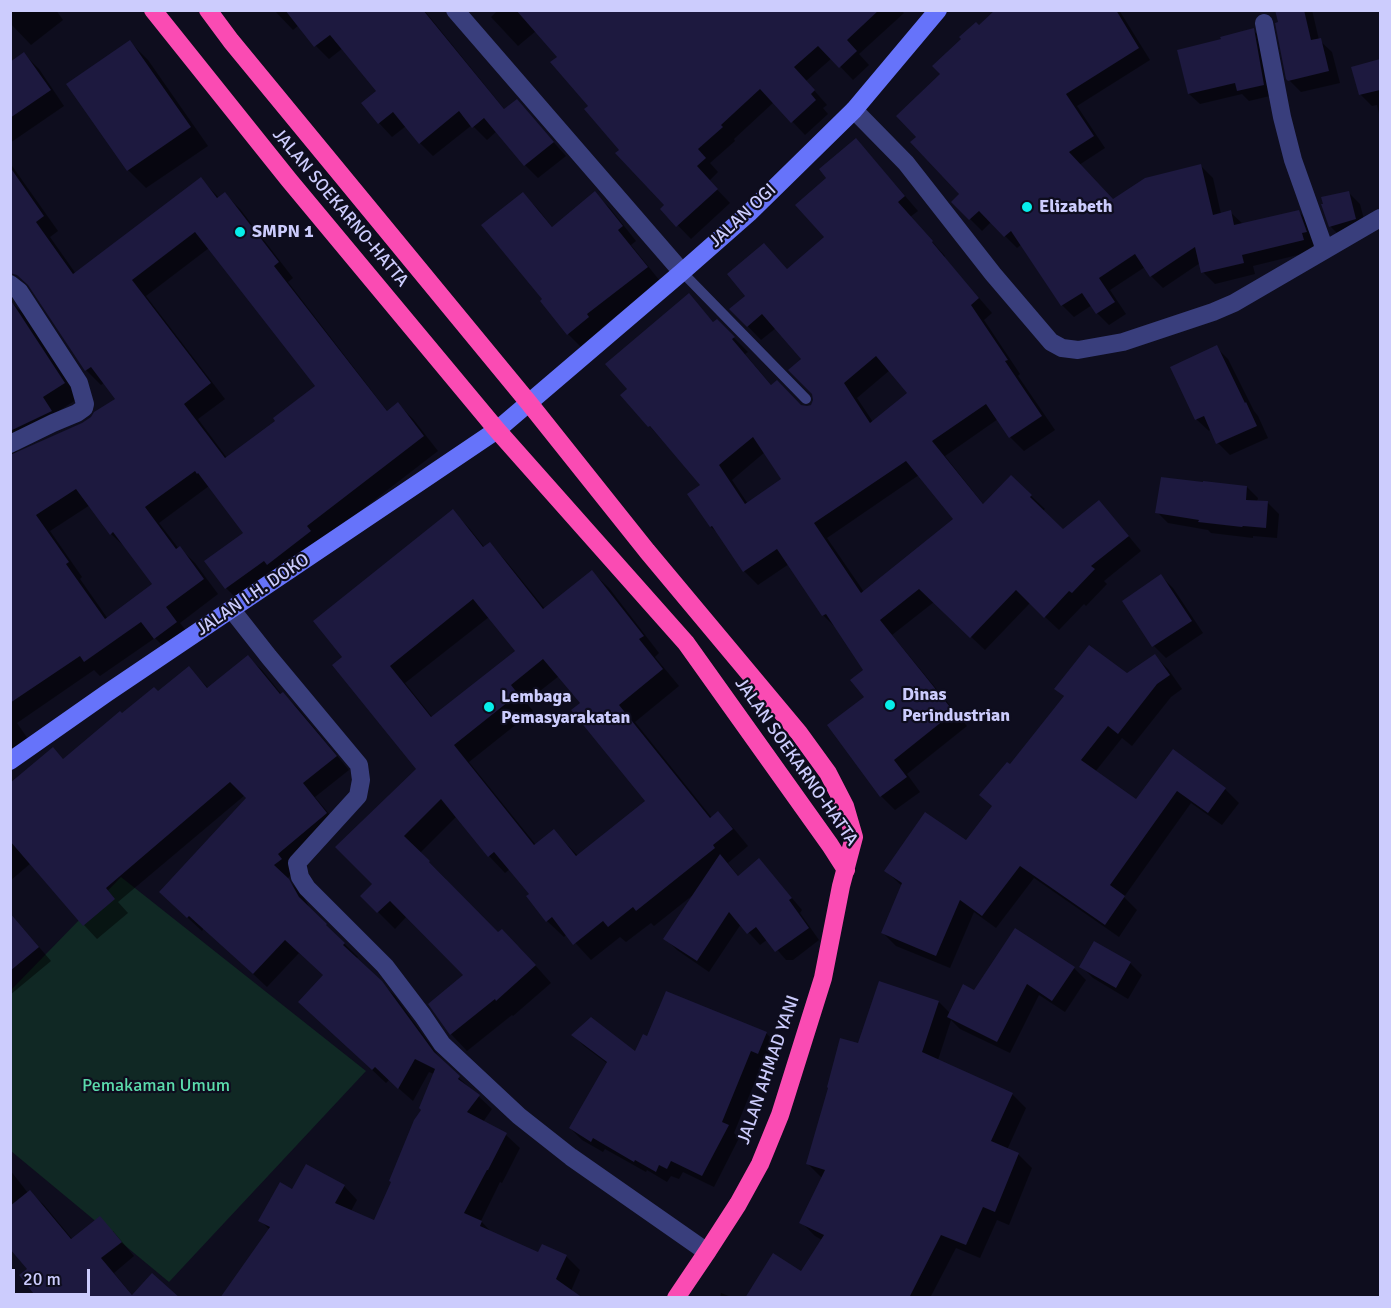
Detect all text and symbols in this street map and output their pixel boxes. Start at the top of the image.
street label: JALAN SOEKARNO-HATTA [267,124,413,292]
street label: JALAN OGI [705,180,781,252]
place label: Elizabeth [1039,196,1112,218]
marker: Elizabeth [1020,200,1034,214]
place label: SMPN 1 [252,221,314,243]
marker: SMPN 1 [233,225,247,239]
street label: JALAN I.H. DOKO [192,549,314,641]
street label: JALAN SOEKARNO-HATTA [730,674,862,850]
place label: Dinas Perindustrian [902,684,1010,726]
place label: Lembaga Pemasyarakatan [501,686,630,728]
marker: Dinas Perindustrian [883,698,897,712]
marker: Lembaga Pemasyarakatan [482,700,496,714]
street label: JALAN AHMAD YANI [733,993,805,1147]
park label: Pemakaman Umum [82,1075,230,1097]
scale bar [15,1257,93,1295]
text: 20 m [23,1268,61,1290]

